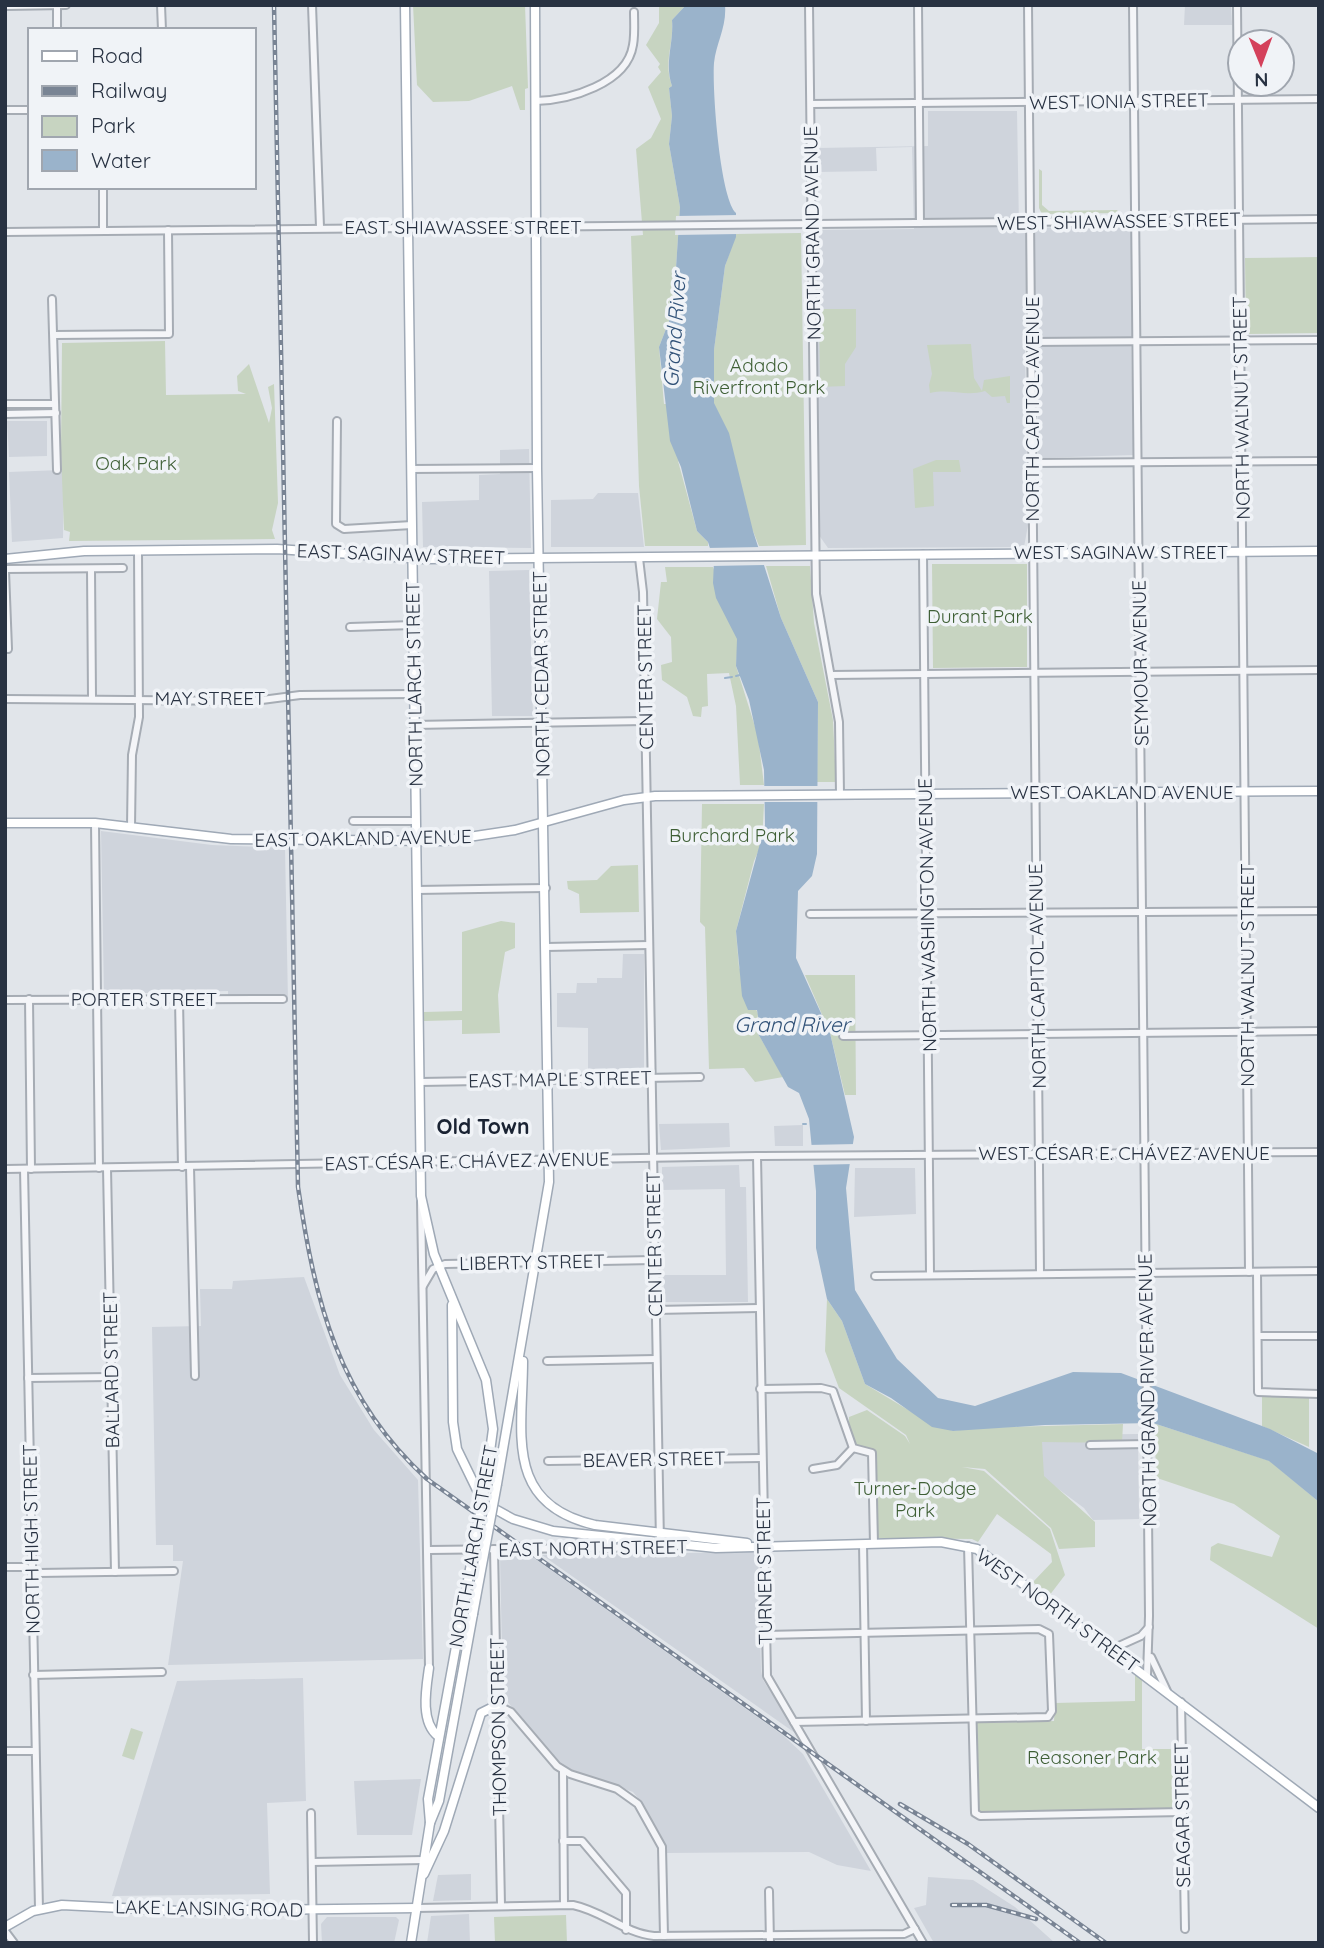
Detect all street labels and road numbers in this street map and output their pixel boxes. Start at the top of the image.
street label: WEST IONIA STREET [1029,87,1209,115]
street label: NORTH GRAND AVENUE [798,126,826,340]
street label: WEST SHIAWASSEE STREET [997,207,1241,235]
street label: EAST SHIAWASSEE STREET [344,215,582,239]
street label: NORTH CAPITOL AVENUE [1020,296,1044,522]
street label: NORTH WALNUT STREET [1227,296,1255,520]
street label: EAST SAGINAW STREET [296,538,506,570]
street label: WEST SAGINAW STREET [1014,540,1228,564]
street label: NORTH CEDAR STREET [527,571,555,777]
street label: SEYMOUR AVENUE [1127,580,1153,746]
street label: NORTH LARCH STREET [400,581,428,787]
street label: CENTER STREET [632,604,658,750]
street label: MAY STREET [155,686,265,710]
street label: NORTH WASHINGTON AVENUE [913,778,941,1052]
street label: WEST OAKLAND AVENUE [1010,780,1234,804]
street label: EAST OAKLAND AVENUE [254,824,472,852]
street label: NORTH CAPITOL AVENUE [1023,863,1051,1089]
street label: NORTH WALNUT STREET [1235,863,1259,1087]
street label: PORTER STREET [71,987,217,1011]
street label: EAST MAPLE STREET [468,1065,652,1093]
street label: WEST CÉSAR E. CHÁVEZ AVENUE [978,1141,1270,1165]
street label: EAST CÉSAR E. CHÁVEZ AVENUE [324,1147,610,1175]
street label: CENTER STREET [641,1171,667,1317]
street label: LIBERTY STREET [459,1249,605,1275]
street label: NORTH GRAND RIVER AVENUE [1133,1253,1161,1527]
street label: BALLARD STREET [98,1291,124,1449]
street label: NORTH LARCH STREET [443,1443,503,1649]
street label: NORTH HIGH STREET [17,1444,45,1634]
street label: BEAVER STREET [582,1446,726,1472]
street label: TURNER STREET [751,1497,777,1645]
street label: EAST NORTH STREET [498,1534,688,1562]
street label: WEST NORTH STREET [972,1543,1144,1677]
street label: THOMPSON STREET [484,1637,512,1817]
street label: SEAGAR STREET [1169,1742,1195,1888]
street label: LAKE LANSING ROAD [115,1894,303,1922]

